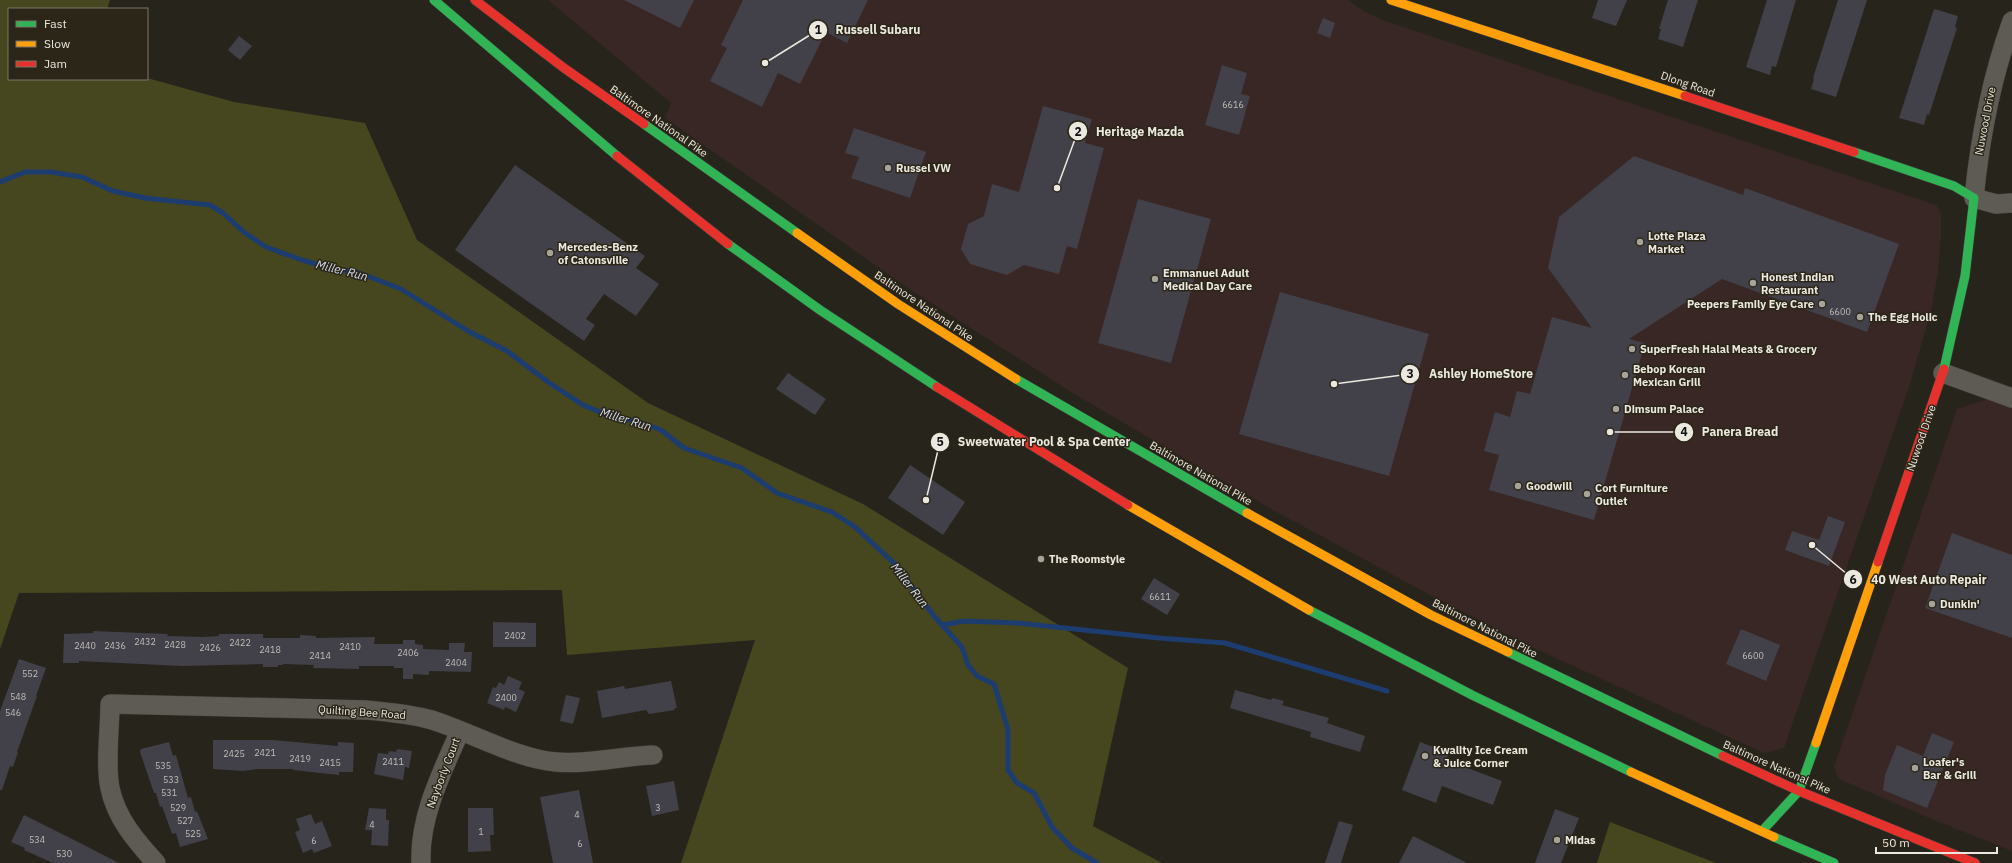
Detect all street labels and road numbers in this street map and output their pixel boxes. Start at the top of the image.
street label: Dlong Road [1659,68,1717,100]
street label: Baltimore National Pike [607,82,711,160]
street label: Nuwood Drive [1972,86,1998,156]
street label: Baltimore National Pike [872,268,976,344]
street label: Nuwood Drive [1903,403,1939,473]
street label: Baltimore National Pike [1147,438,1255,508]
street label: Baltimore National Pike [1430,595,1540,661]
street label: Quilting Bee Road [318,702,406,722]
street label: Nayborly Court [423,736,463,810]
street label: Baltimore National Pike [1721,737,1833,797]

